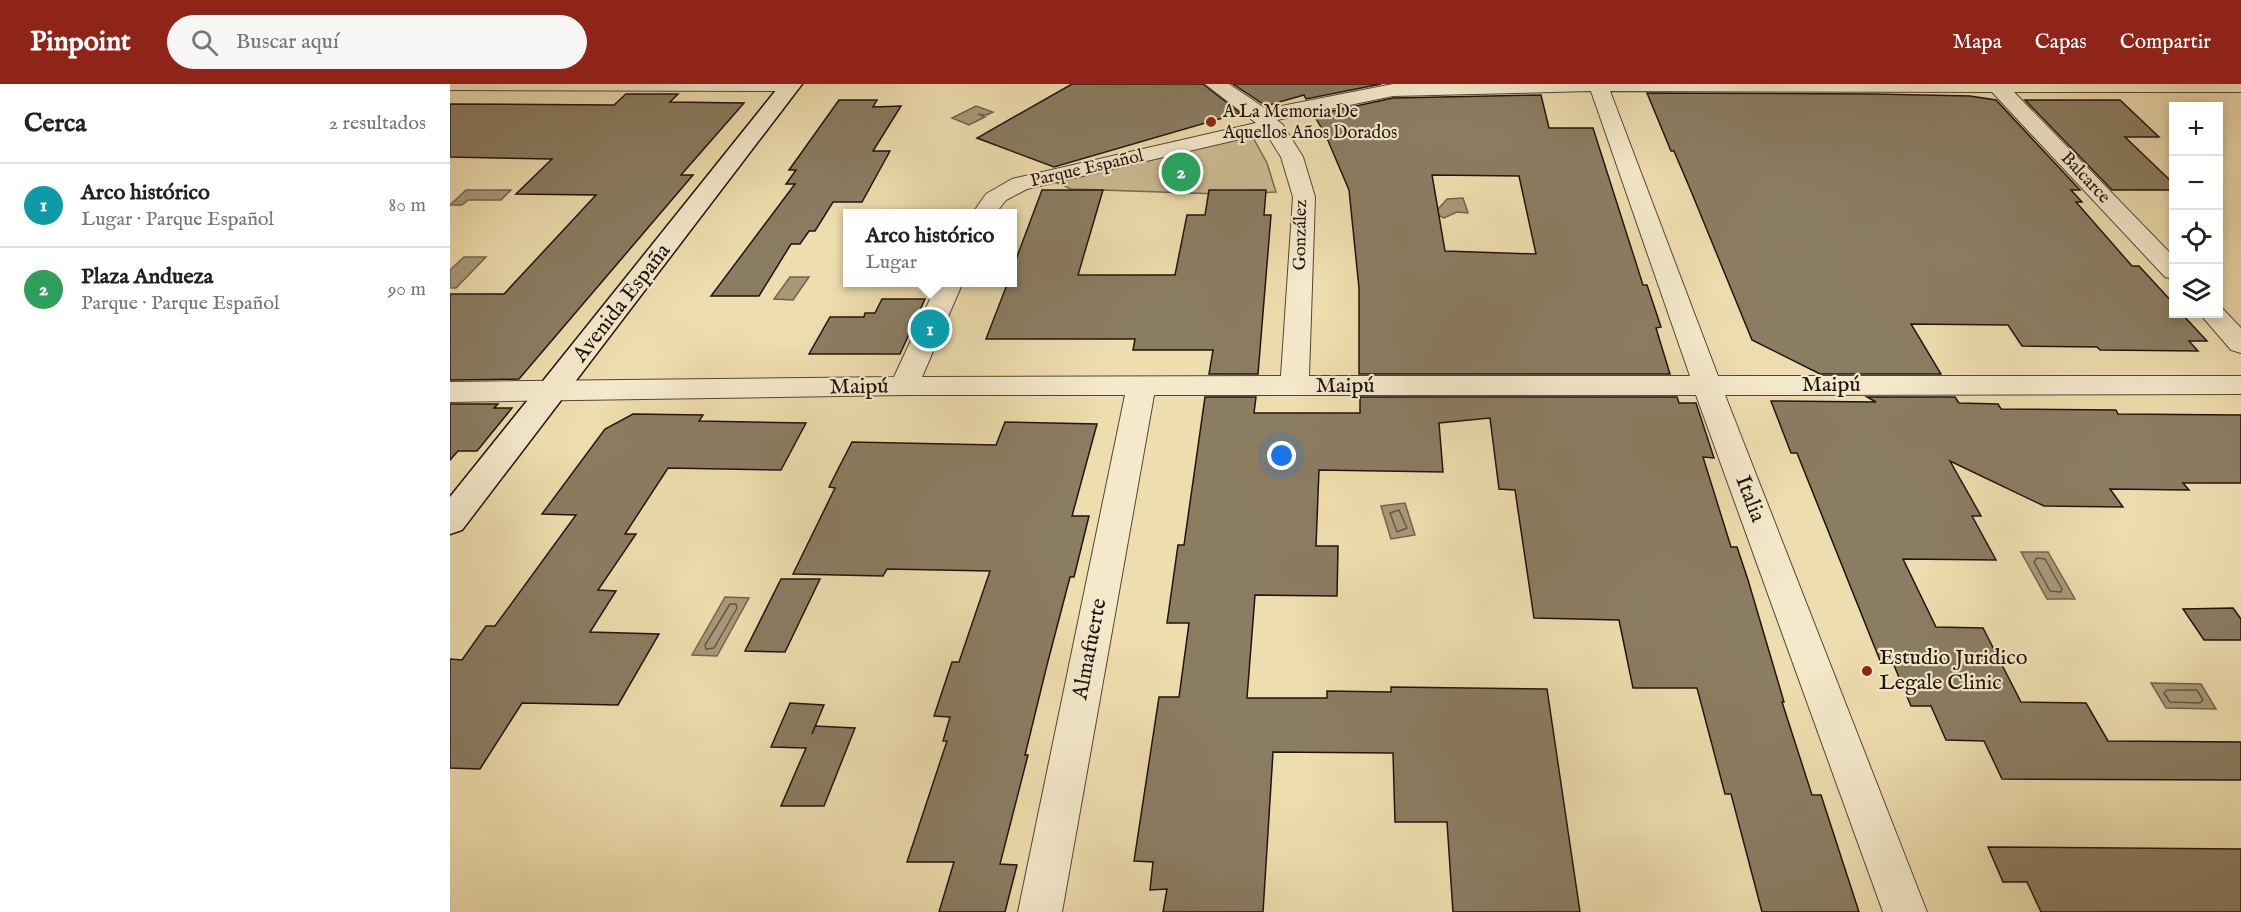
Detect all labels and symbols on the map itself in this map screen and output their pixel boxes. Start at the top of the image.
place label: A La Memoria De Aquellos Años Dorados [1222,101,1397,145]
marker: A La Memoria De Aquellos Años Dorados [1204,115,1218,129]
street label: Parque Español [1028,145,1146,193]
street label: Balcarce [2055,147,2115,209]
pin: 2 [1162,150,1200,194]
street label: González [1289,199,1313,271]
street label: Avenida España [566,238,677,369]
pin: 1 [910,306,950,352]
street label: Maipú [1801,371,1861,399]
street label: Maipú [829,372,889,402]
street label: Maipú [1315,372,1375,400]
your location [1267,441,1296,470]
street label: Italia [1728,472,1772,527]
street label: Almafuerte [1066,596,1114,703]
place label: Estudio Juridico Legale Clinic [1879,644,2028,697]
marker: Estudio Juridico Legale Clinic [1860,664,1874,678]

